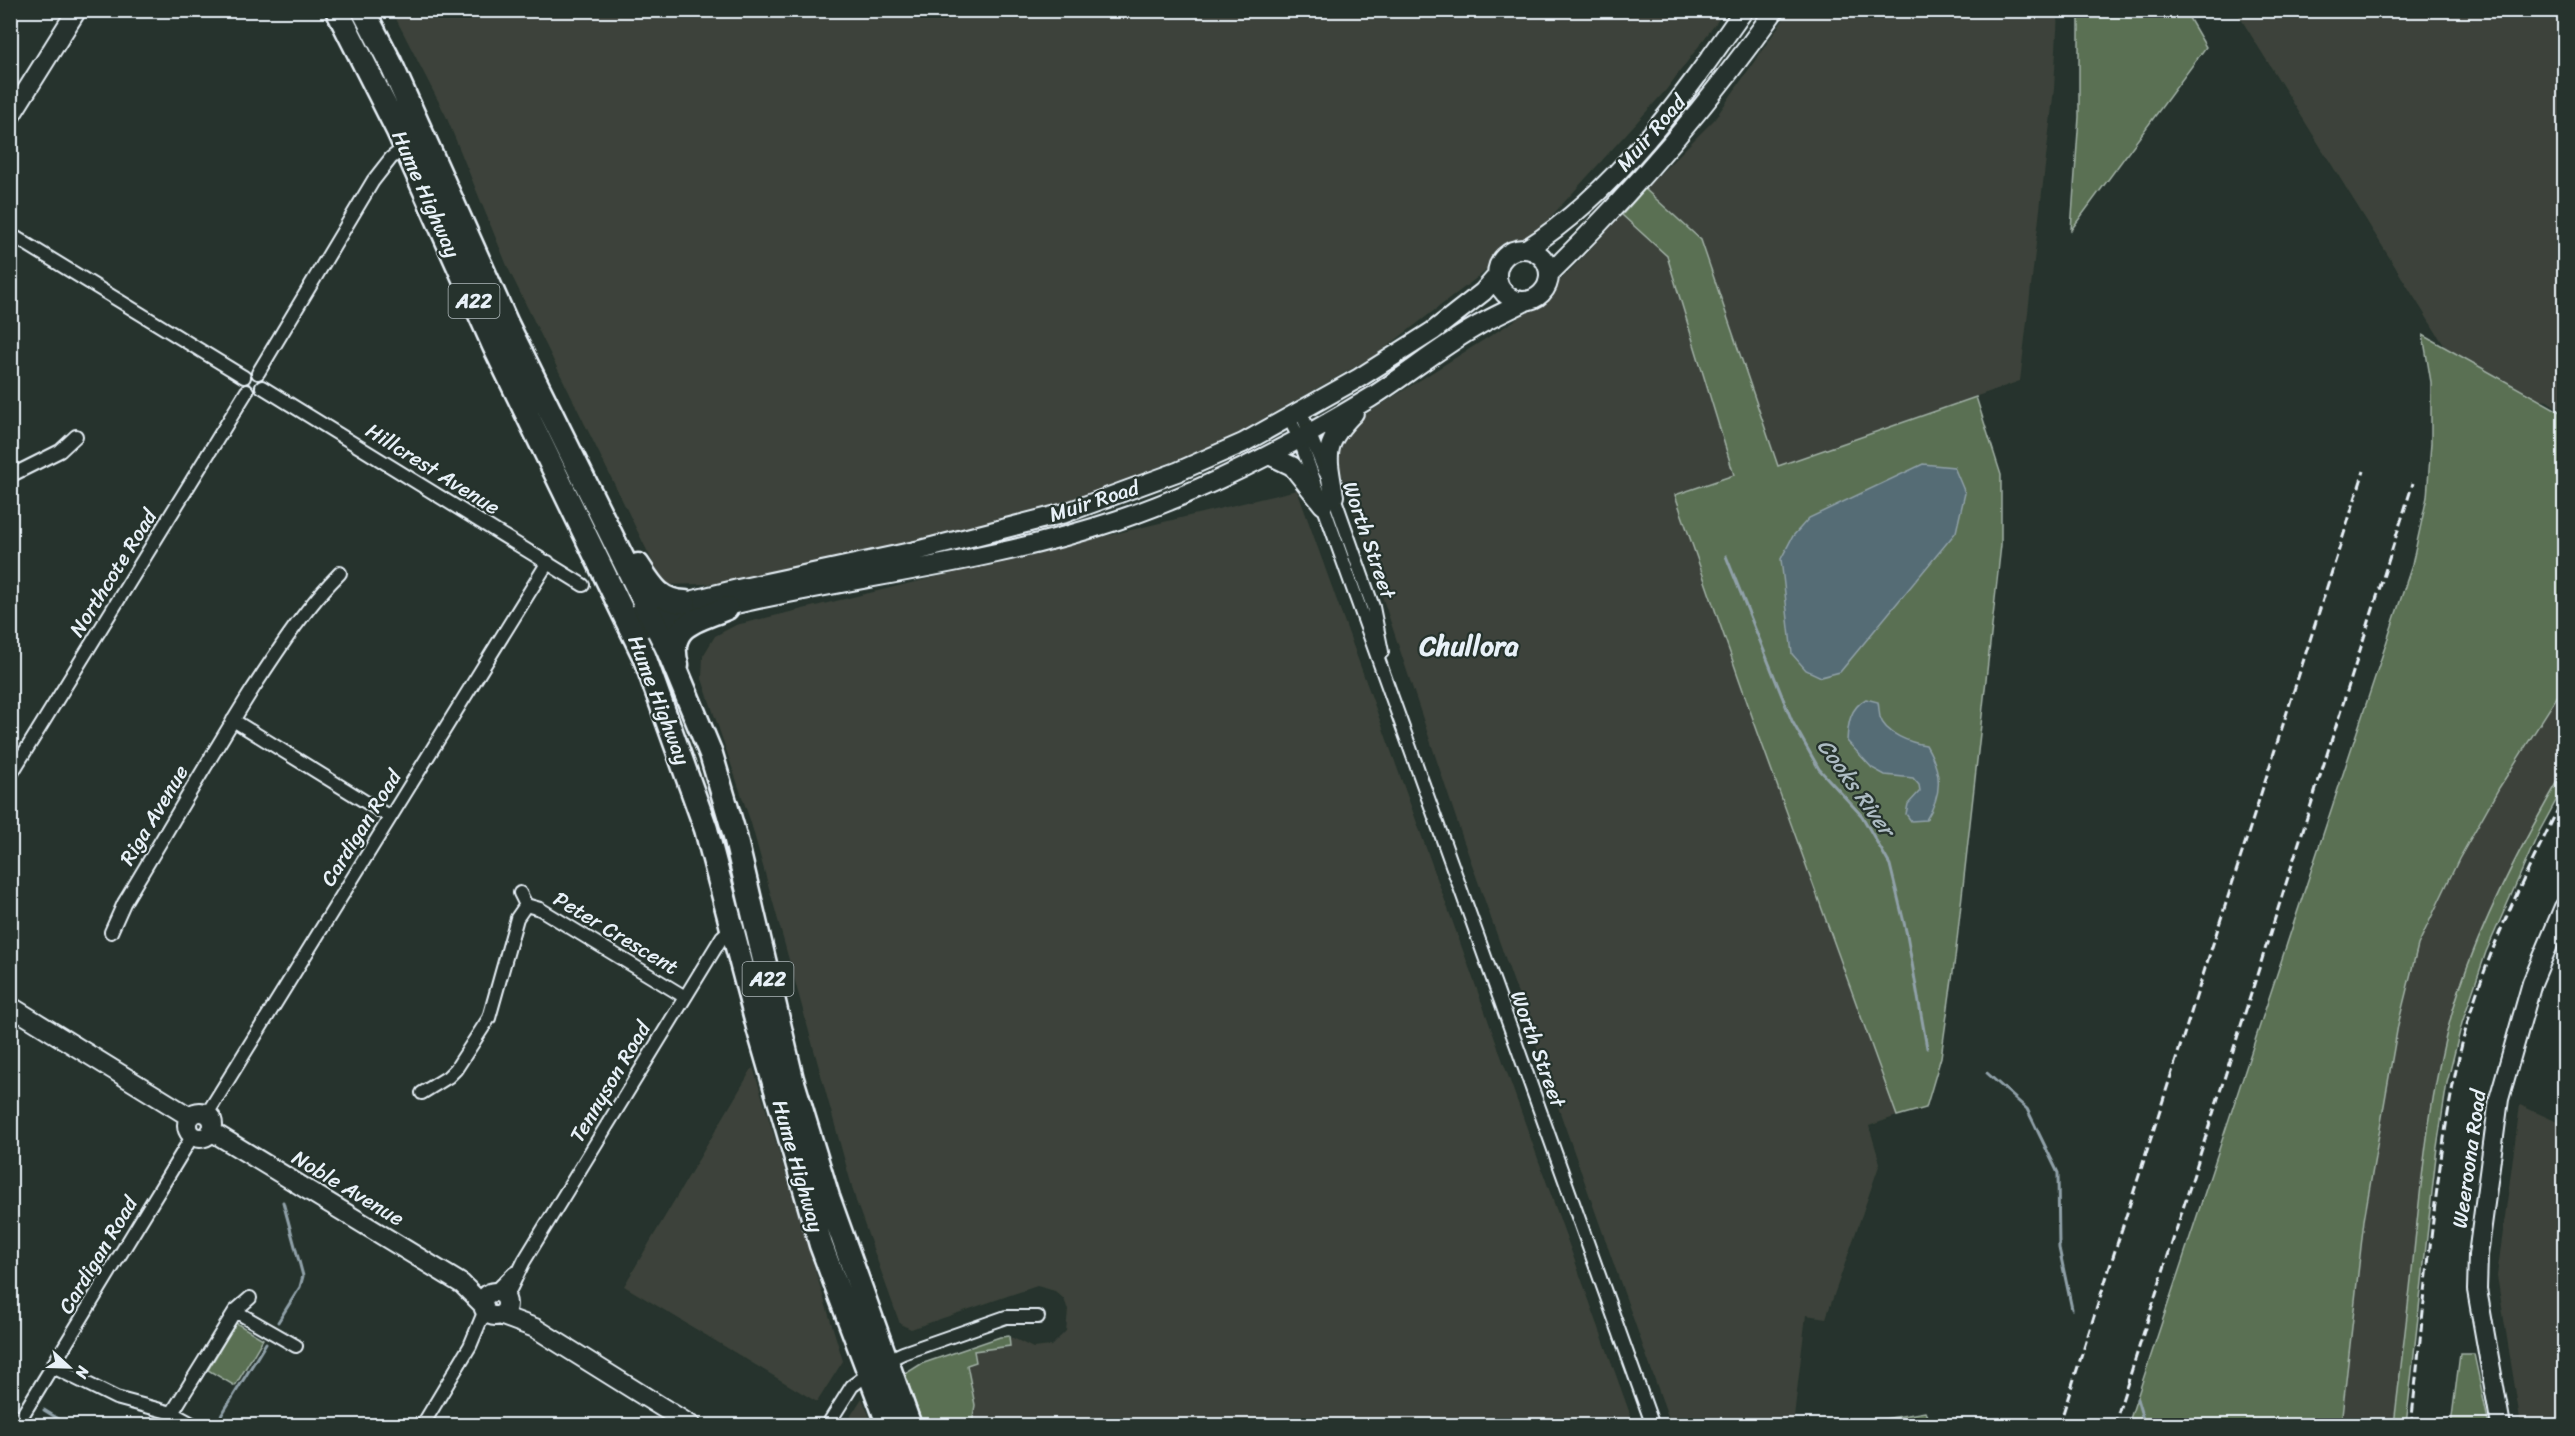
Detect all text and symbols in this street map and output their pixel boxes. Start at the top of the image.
street label: Muir Road [1606,84,1697,181]
street label: Hume Highway [381,124,471,264]
road number: A22 [448,284,500,318]
street label: Hillcrest Avenue [358,412,508,526]
street label: Muir Road [1044,468,1146,533]
street label: Worth Street [1331,476,1407,605]
street label: Northcote Road [58,500,169,645]
district label: Chullora [1418,622,1519,670]
street label: Hume Highway [617,629,701,771]
water label: Cooks River [1807,730,1907,848]
street label: Riga Avenue [109,757,199,873]
street label: Cardigan Road [310,760,413,894]
street label: Peter Crescent [546,880,686,986]
road number: A22 [742,962,794,996]
street label: Worth Street [1499,985,1577,1114]
street label: Tennyson Road [559,1012,662,1150]
street label: Weeroona Road [2440,1085,2498,1231]
street label: Hume Highway [761,1095,835,1237]
street label: Noble Avenue [284,1139,412,1237]
street label: Cardigan Road [48,1187,149,1321]
north arrow [39,1337,99,1397]
text: N [67,1361,98,1384]

